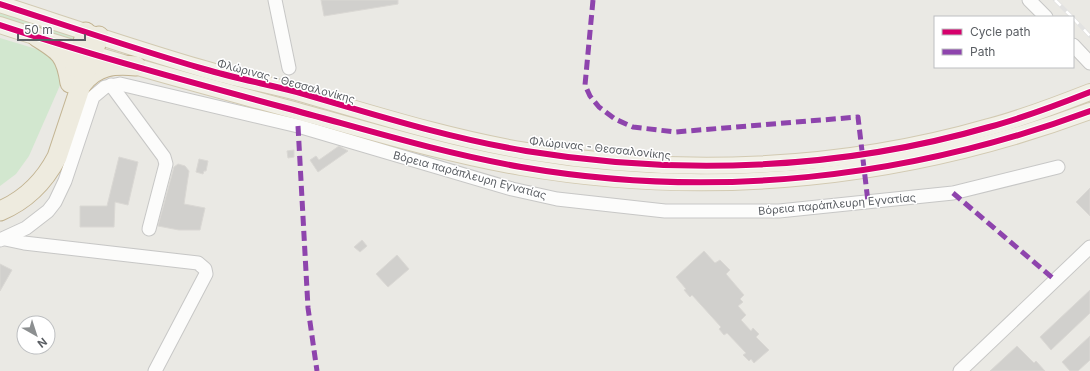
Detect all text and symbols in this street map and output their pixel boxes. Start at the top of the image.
scale bar [18,16,85,42]
legend [934,16,1074,68]
text: 50 m [24,22,53,37]
text: Cycle path [970,24,1031,39]
text: Path [970,44,995,59]
street label: Φλώρινας - Θεσσαλονίκης [215,56,357,106]
street label: Φλώρινας - Θεσσαλονίκης [528,134,672,162]
street label: Βόρεια παράπλευρη Εγνατίας [392,148,548,202]
street label: Βόρεια παράπλευρη Εγνατίας [758,190,916,218]
north arrow [16,315,56,355]
text: N [35,335,50,351]

